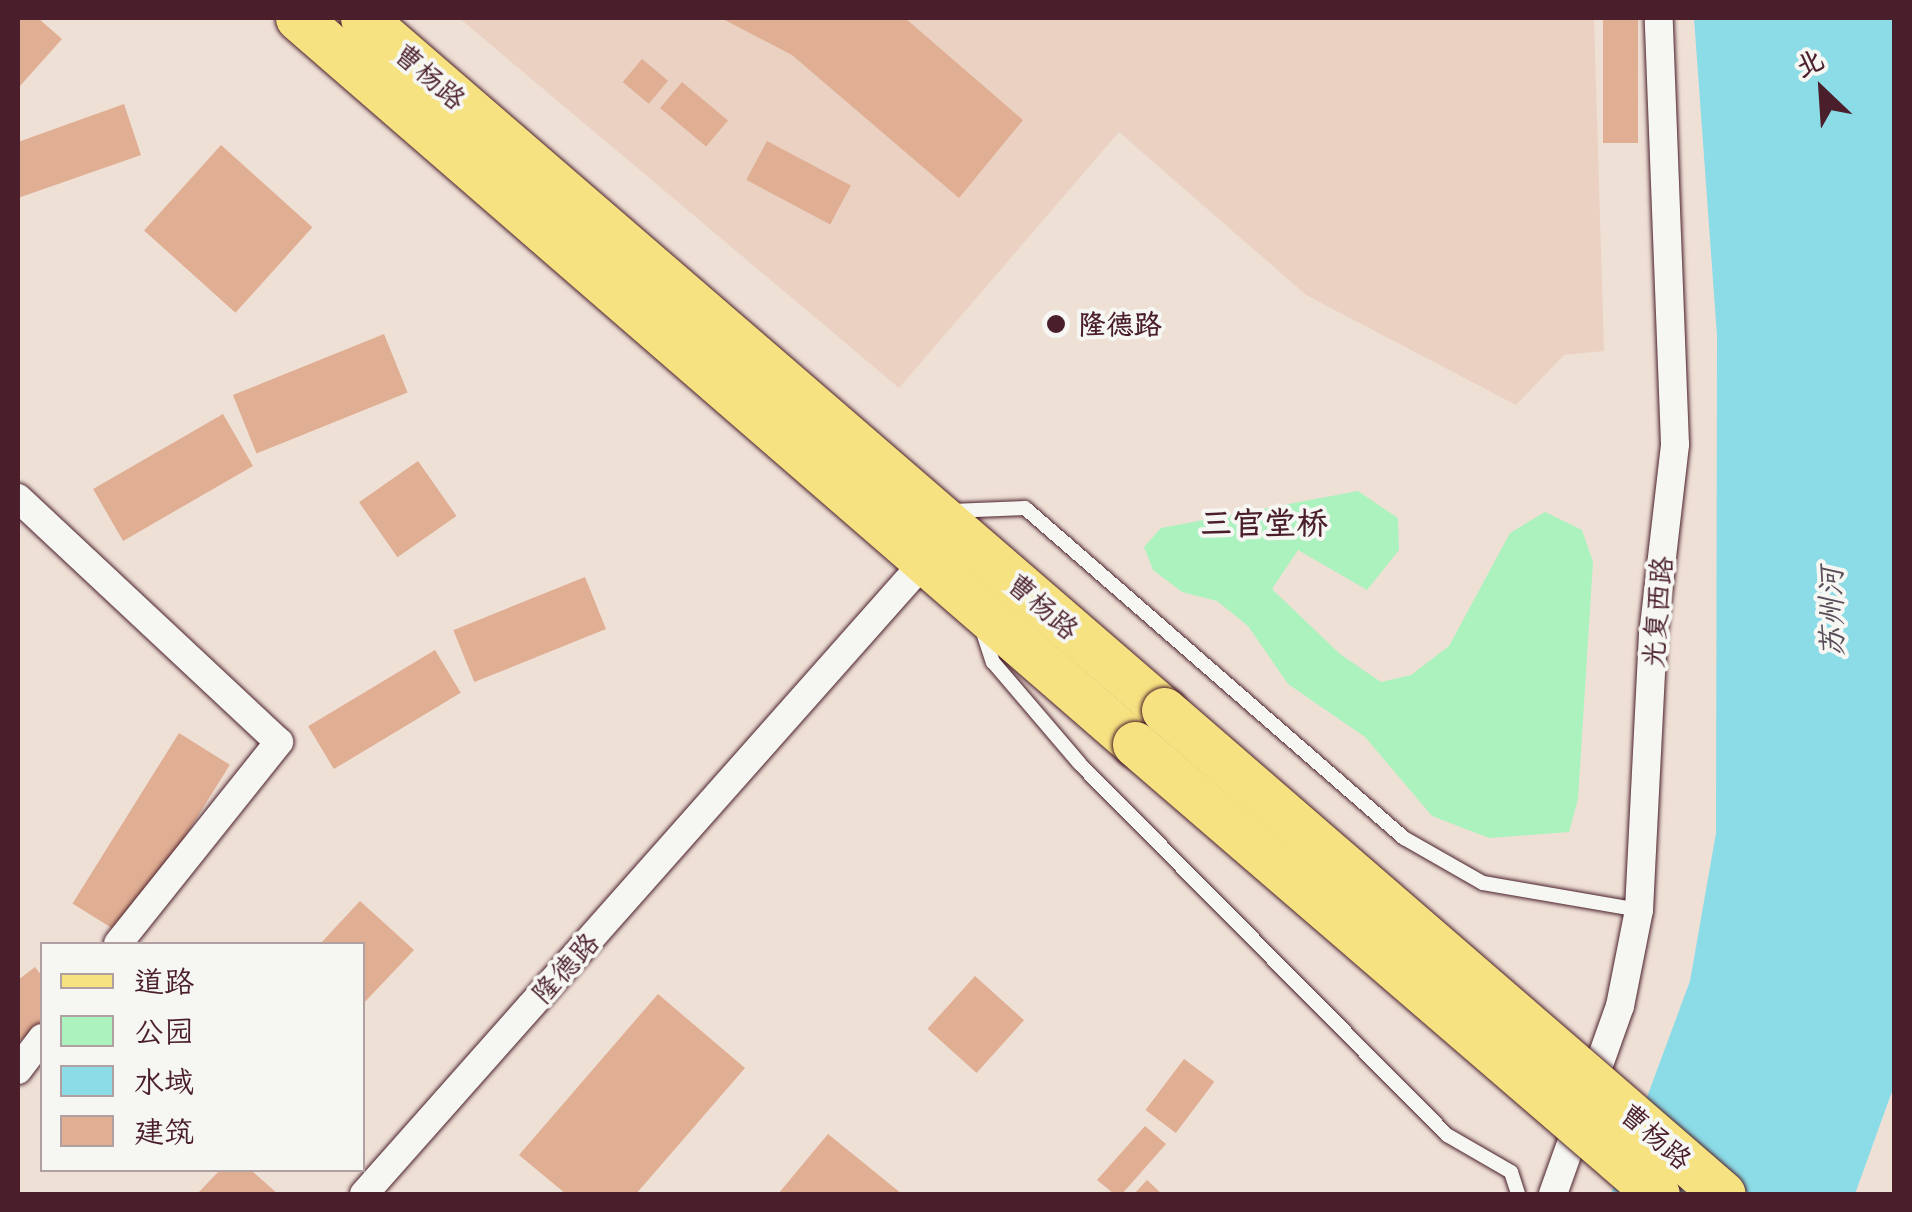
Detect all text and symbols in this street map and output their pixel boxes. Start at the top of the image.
street label: 曹杨路 [387,36,473,116]
north arrow [1772,40,1872,140]
text: 北 [1789,41,1830,85]
place label: 隆德路 [1078,307,1162,341]
marker: 隆德路 [1043,311,1069,337]
district label: 三官堂桥 [1200,504,1328,542]
street label: 光复西路 [1635,555,1679,669]
street label: 曹杨路 [1000,566,1086,646]
water label: 苏州河 [1812,567,1850,657]
street label: 隆德路 [524,926,606,1010]
legend [40,942,365,1172]
text: 道路 [134,962,194,1000]
text: 公园 [134,1012,194,1050]
text: 水域 [134,1062,194,1100]
street label: 曹杨路 [1613,1096,1699,1176]
text: 建筑 [134,1112,194,1150]

